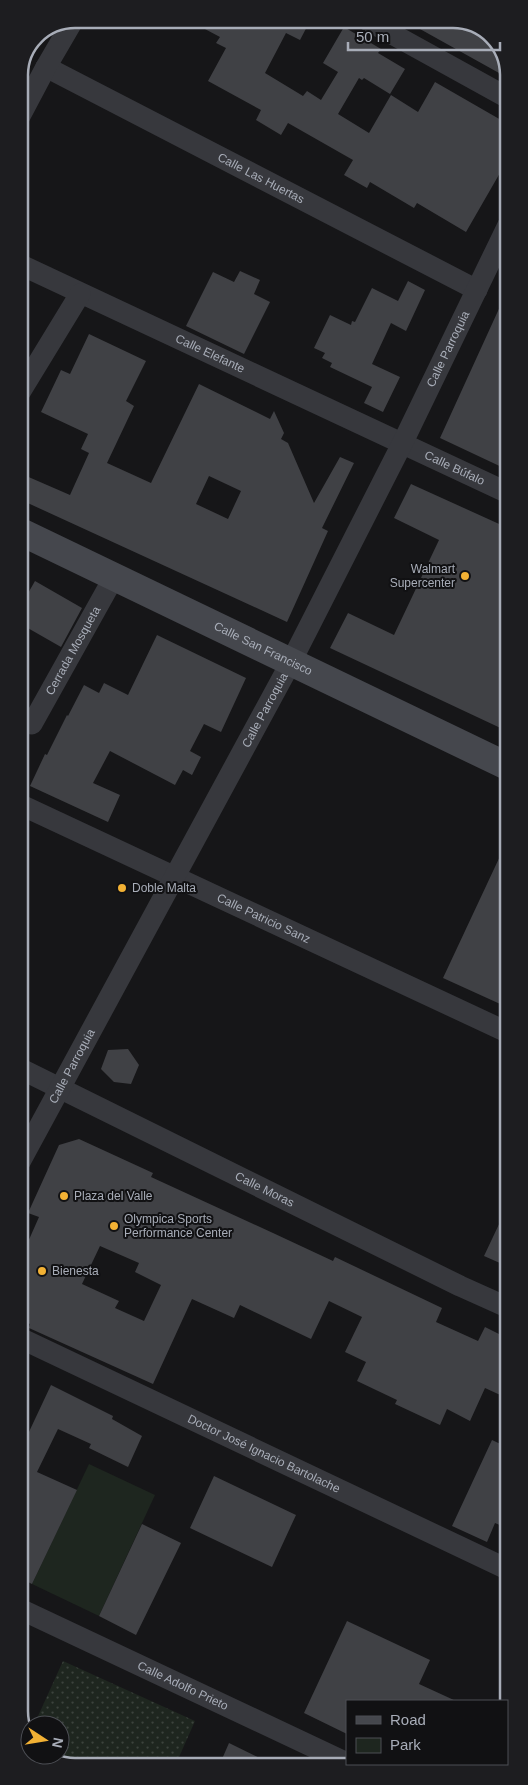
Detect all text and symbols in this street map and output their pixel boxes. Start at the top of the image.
scale bar [348,20,500,52]
text: 50 m [356,28,389,45]
street label: Calle Las Huertas [215,150,307,206]
street label: Calle Parroquia [424,308,473,389]
street label: Calle Elefante [173,331,247,376]
street label: Calle Búfalo [422,448,487,488]
place label: Walmart Supercenter [390,562,456,590]
marker: Walmart Supercenter [459,570,471,582]
street label: Cerrada Mosqueta [43,603,103,698]
street label: Calle San Francisco [212,619,315,678]
street label: Calle Parroquia [239,670,291,750]
place label: Doble Malta [132,881,196,895]
marker: Doble Malta [116,882,128,894]
street label: Calle Patricio Sanz [215,890,313,946]
street label: Calle Parroquia [46,1026,98,1106]
street label: Calle Moras [233,1169,296,1210]
place label: Plaza del Valle [74,1189,153,1203]
marker: Plaza del Valle [58,1190,70,1202]
place label: Olympica Sports Performance Center [124,1212,232,1240]
marker: Olympica Sports Performance Center [108,1220,120,1232]
place label: Bienesta [52,1264,99,1278]
marker: Bienesta [36,1265,48,1277]
street label: Doctor José Ignacio Bartolache [185,1412,343,1496]
street label: Calle Adolfo Prieto [135,1658,231,1713]
legend [346,1700,508,1765]
text: Road [390,1711,426,1728]
north arrow [20,1715,70,1765]
text: N [49,1736,67,1749]
text: Park [390,1736,421,1753]

